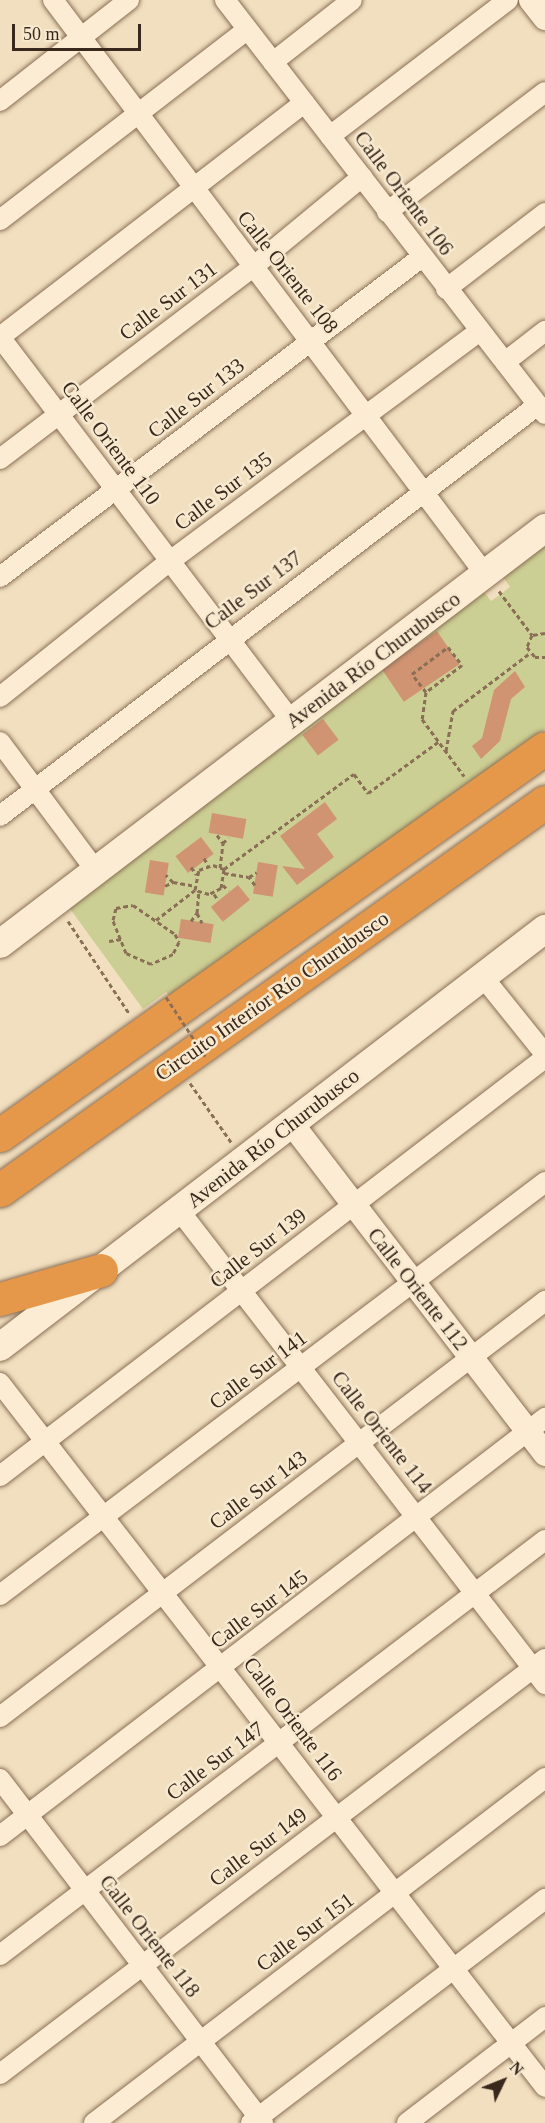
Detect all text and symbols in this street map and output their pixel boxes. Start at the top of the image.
scale bar [15,12,144,50]
text: 50 m [23,24,60,44]
street label: Calle Oriente 106 [349,126,459,260]
street label: Calle Oriente 108 [232,205,344,339]
street label: Calle Sur 131 [114,256,222,346]
street label: Calle Sur 133 [143,353,249,443]
street label: Calle Oriente 110 [56,376,166,510]
street label: Calle Sur 135 [169,446,277,536]
street label: Calle Sur 137 [199,545,307,635]
street label: Avenida Río Churubusco [281,586,465,734]
street label: Circuito Interior Río Churubusco [150,906,394,1086]
street label: Avenida Río Churubusco [182,1063,364,1213]
street label: Calle Sur 139 [205,1203,311,1293]
street label: Calle Oriente 112 [362,1223,474,1355]
street label: Calle Sur 141 [204,1325,312,1415]
street label: Calle Oriente 114 [326,1366,438,1498]
street label: Calle Sur 143 [204,1445,312,1535]
street label: Calle Sur 145 [205,1564,313,1654]
street label: Calle Oriente 116 [238,1652,348,1786]
street label: Calle Sur 147 [161,1716,269,1806]
street label: Calle Sur 149 [204,1802,312,1892]
street label: Calle Oriente 118 [94,1870,206,2002]
street label: Calle Sur 151 [251,1887,359,1977]
north arrow [473,2051,533,2111]
text: N [506,2058,527,2078]

